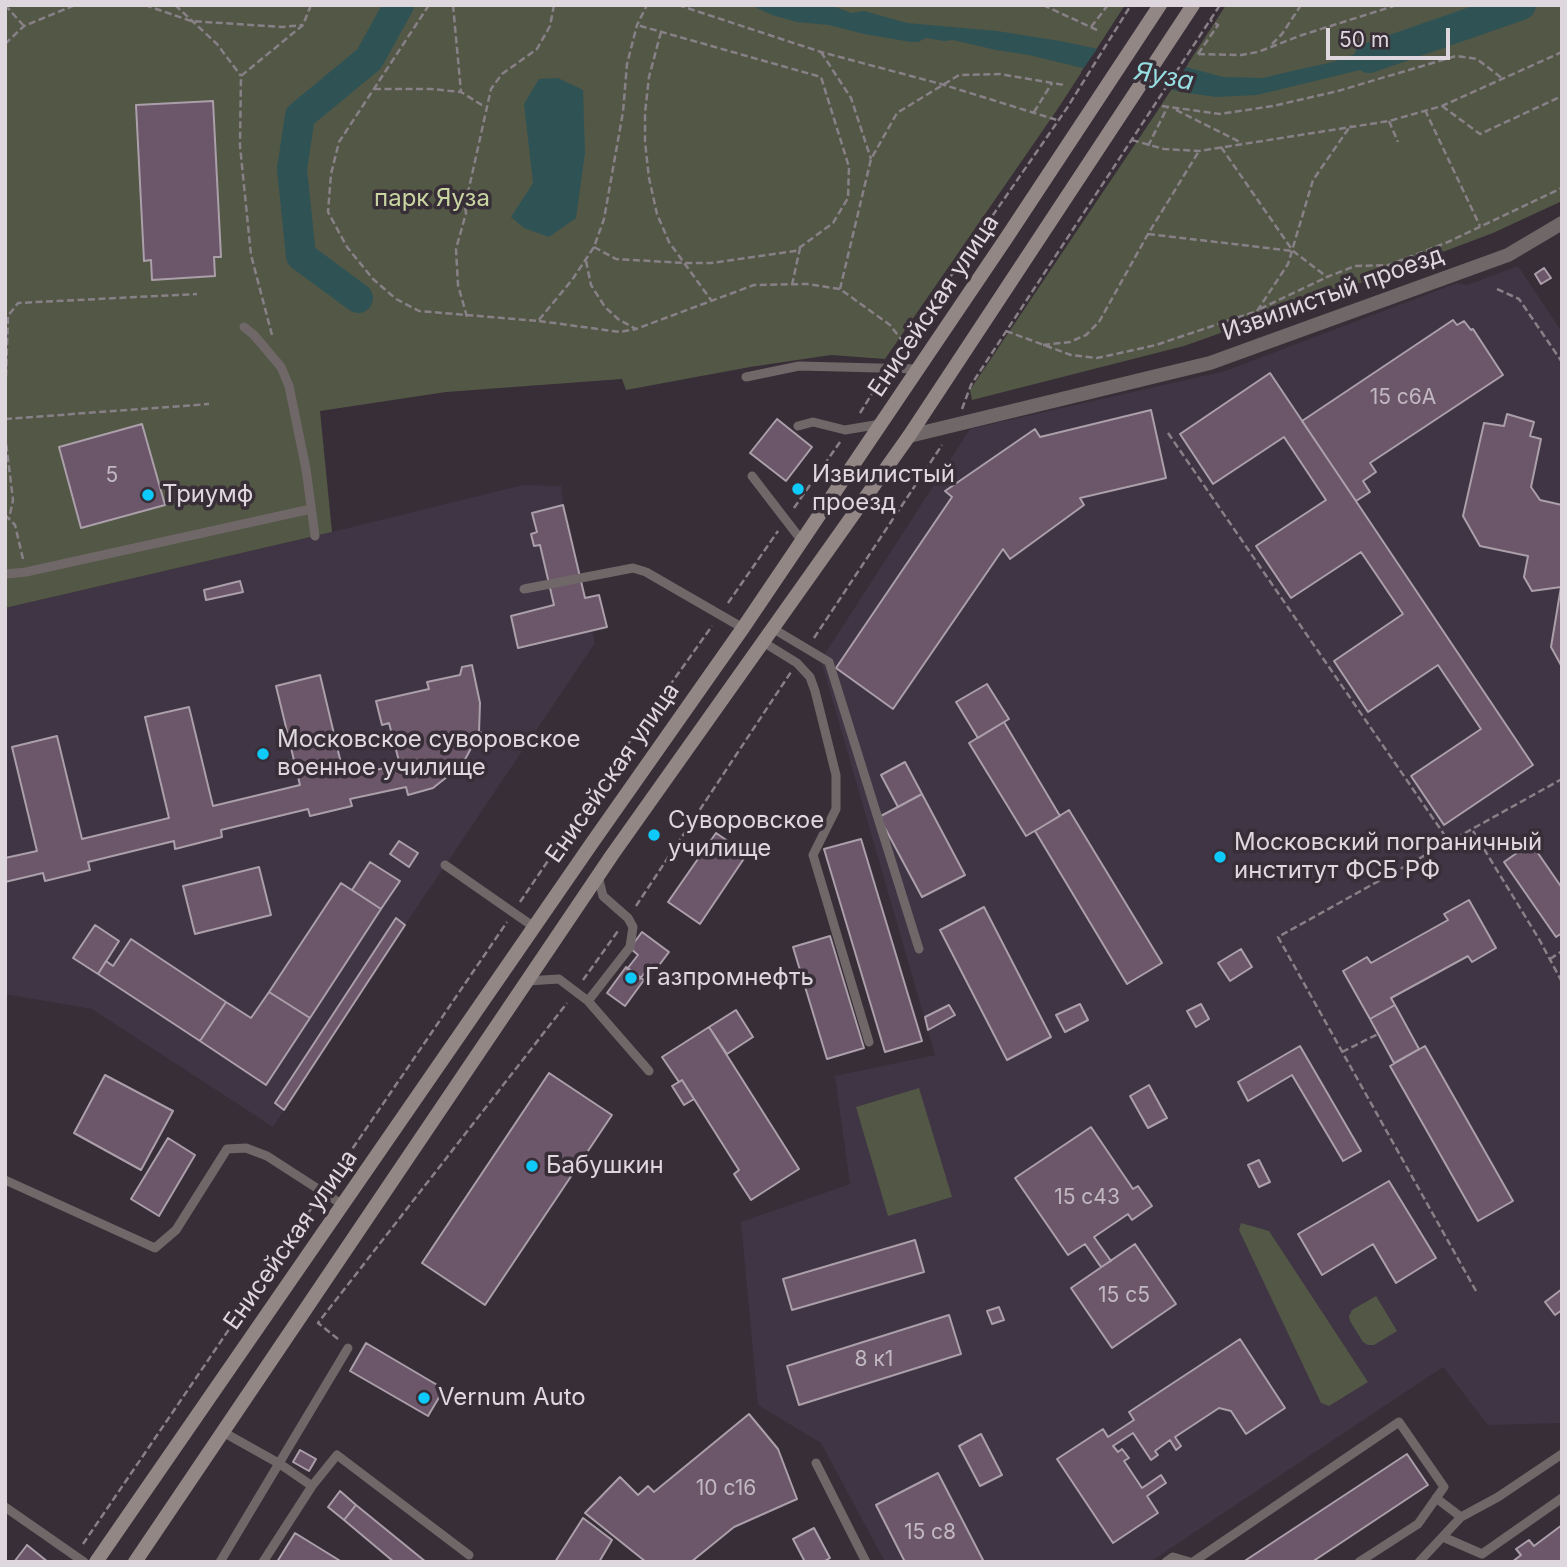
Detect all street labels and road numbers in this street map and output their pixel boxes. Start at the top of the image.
street label: Енисейская улица [862,210,1006,402]
street label: Извилистый проезд [1218,241,1448,347]
street label: Енисейская улица [540,677,686,869]
street label: Енисейская улица [218,1144,364,1336]

